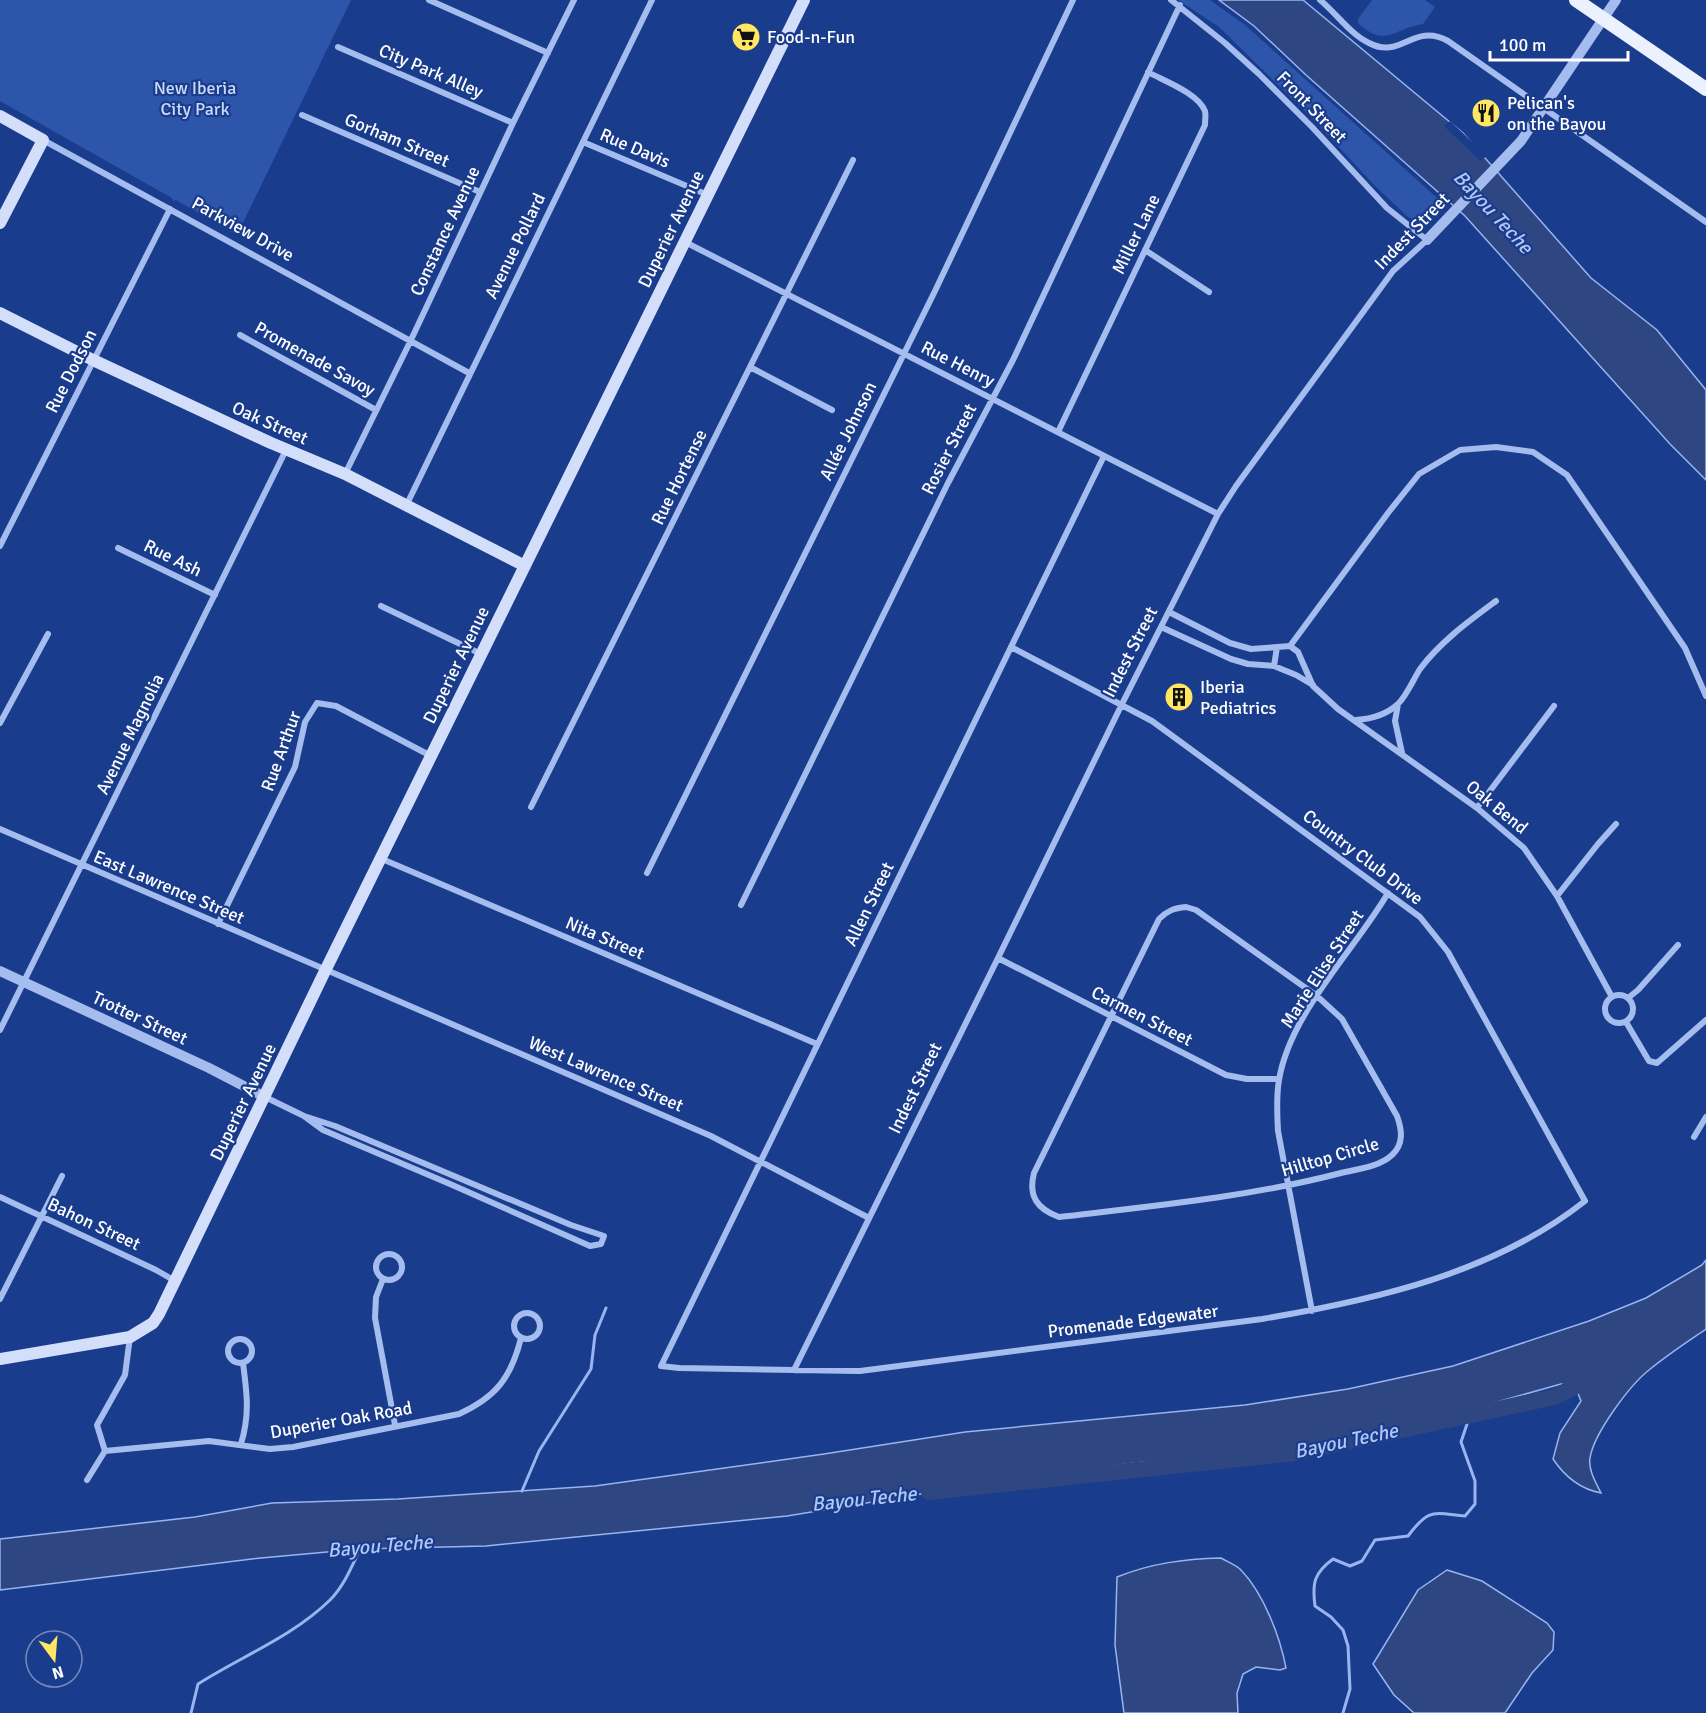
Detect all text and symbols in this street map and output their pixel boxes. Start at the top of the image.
supermarket icon: Food-n-Fun [730,21,762,53]
scale bar [1490,24,1628,62]
place label: Food-n-Fun [767,26,855,48]
text: 100 m [1499,34,1546,56]
street label: City Park Alley [376,39,487,103]
street label: Front Street [1272,66,1352,148]
park label: New Iberia City Park [154,77,236,120]
place label: Pelican's on the Bayou [1507,92,1606,135]
restaurant icon: Pelican's on the Bayou [1470,97,1502,129]
street label: Gorham Street [341,108,453,172]
street label: Rue Davis [597,123,674,173]
street label: Constance Avenue [405,163,485,299]
water label: Bayou Teche [1448,165,1539,260]
street label: Duperier Avenue [633,167,709,291]
street label: Indest Street [1370,188,1454,274]
street label: Avenue Pollard [480,190,550,302]
street label: Miller Lane [1107,190,1165,278]
street label: Parkview Drive [188,192,298,266]
street label: Promenade Savoy [251,317,380,402]
street label: Rue Dodson [41,326,101,416]
street label: Rue Henry [918,336,999,392]
street label: Allée Johnson [815,378,881,484]
street label: Oak Street [229,397,311,449]
street label: Rosier Street [917,400,981,498]
street label: Rue Hortense [646,426,712,528]
street label: Rue Ash [140,535,206,581]
street label: Duperier Avenue [418,603,494,727]
street label: Indest Street [1098,603,1162,701]
street label: Avenue Magnolia [91,670,169,798]
place label: Iberia Pediatrics [1200,676,1277,719]
building icon: Iberia Pediatrics [1163,681,1195,713]
street label: Rue Arthur [256,708,306,794]
street label: Oak Bend [1462,775,1532,839]
street label: Country Club Drive [1298,805,1428,909]
street label: East Lawrence Street [90,845,248,929]
street label: Allen Street [839,858,899,950]
street label: Marie Elise Street [1276,906,1368,1032]
street label: Nita Street [562,912,648,964]
street label: Carmen Street [1088,981,1196,1051]
street label: Trotter Street [89,986,191,1050]
street label: West Lawrence Street [525,1031,687,1117]
street label: Indest Street [883,1039,947,1137]
street label: Duperier Avenue [205,1040,281,1164]
street label: Hilltop Circle [1279,1133,1381,1181]
street label: Bahon Street [44,1193,144,1255]
street label: Promenade Edgewater [1046,1300,1220,1342]
street label: Duperier Oak Road [268,1397,414,1443]
water label: Bayou Teche [1292,1418,1401,1464]
water label: Bayou Teche [810,1481,919,1517]
water label: Bayou Teche [326,1529,435,1563]
north arrow [24,1629,84,1689]
text: N [50,1661,66,1684]

